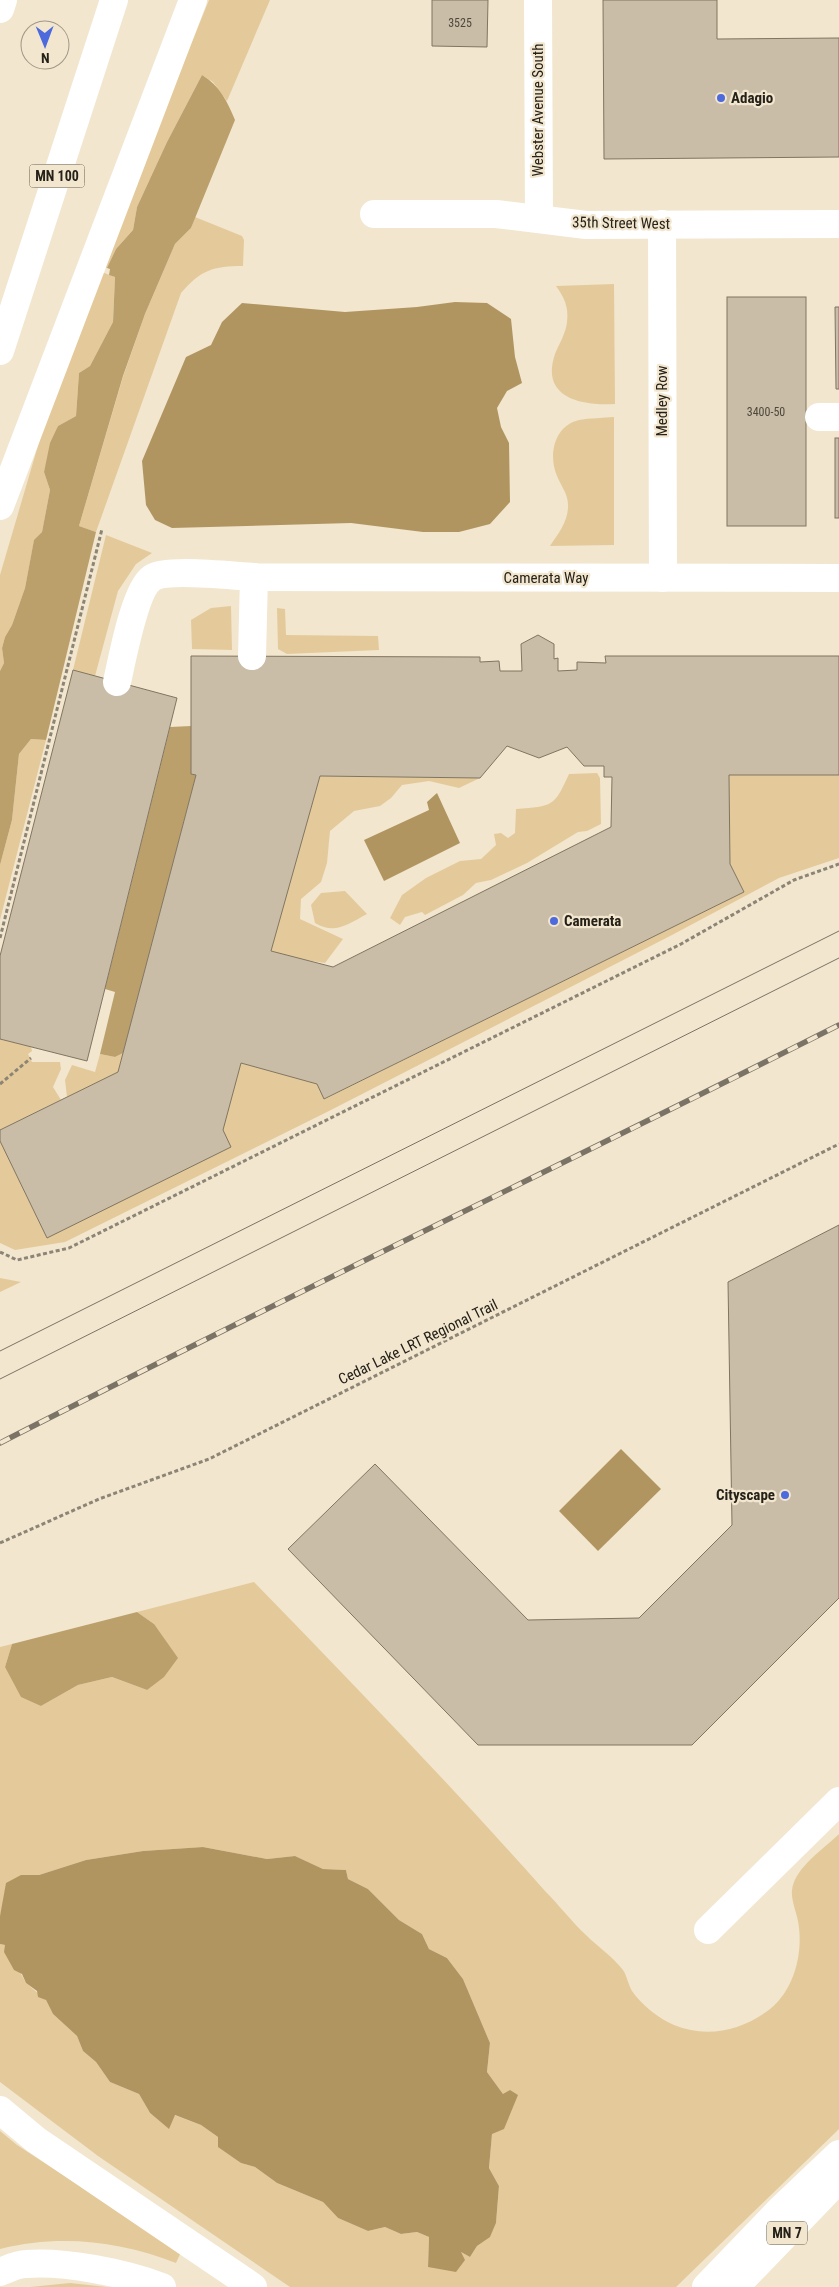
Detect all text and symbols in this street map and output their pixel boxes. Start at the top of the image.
house number: 3525 [448,16,472,30]
north arrow [20,20,70,70]
street label: Webster Avenue South [529,44,547,176]
text: N [41,50,50,66]
place label: Adagio [731,89,773,107]
marker: Adagio [715,92,727,104]
road number: MN 100 [30,165,84,188]
street label: 35th Street West [572,213,670,233]
street label: Medley Row [653,365,671,437]
house number: 3400-50 [747,405,785,419]
street label: Camerata Way [503,569,589,587]
place label: Camerata [564,912,621,930]
marker: Camerata [548,915,560,927]
street label: Cedar Lake LRT Regional Trail [335,1296,501,1388]
place label: Cityscape [716,1486,775,1504]
marker: Cityscape [779,1489,791,1501]
road number: MN 7 [767,2222,807,2244]

